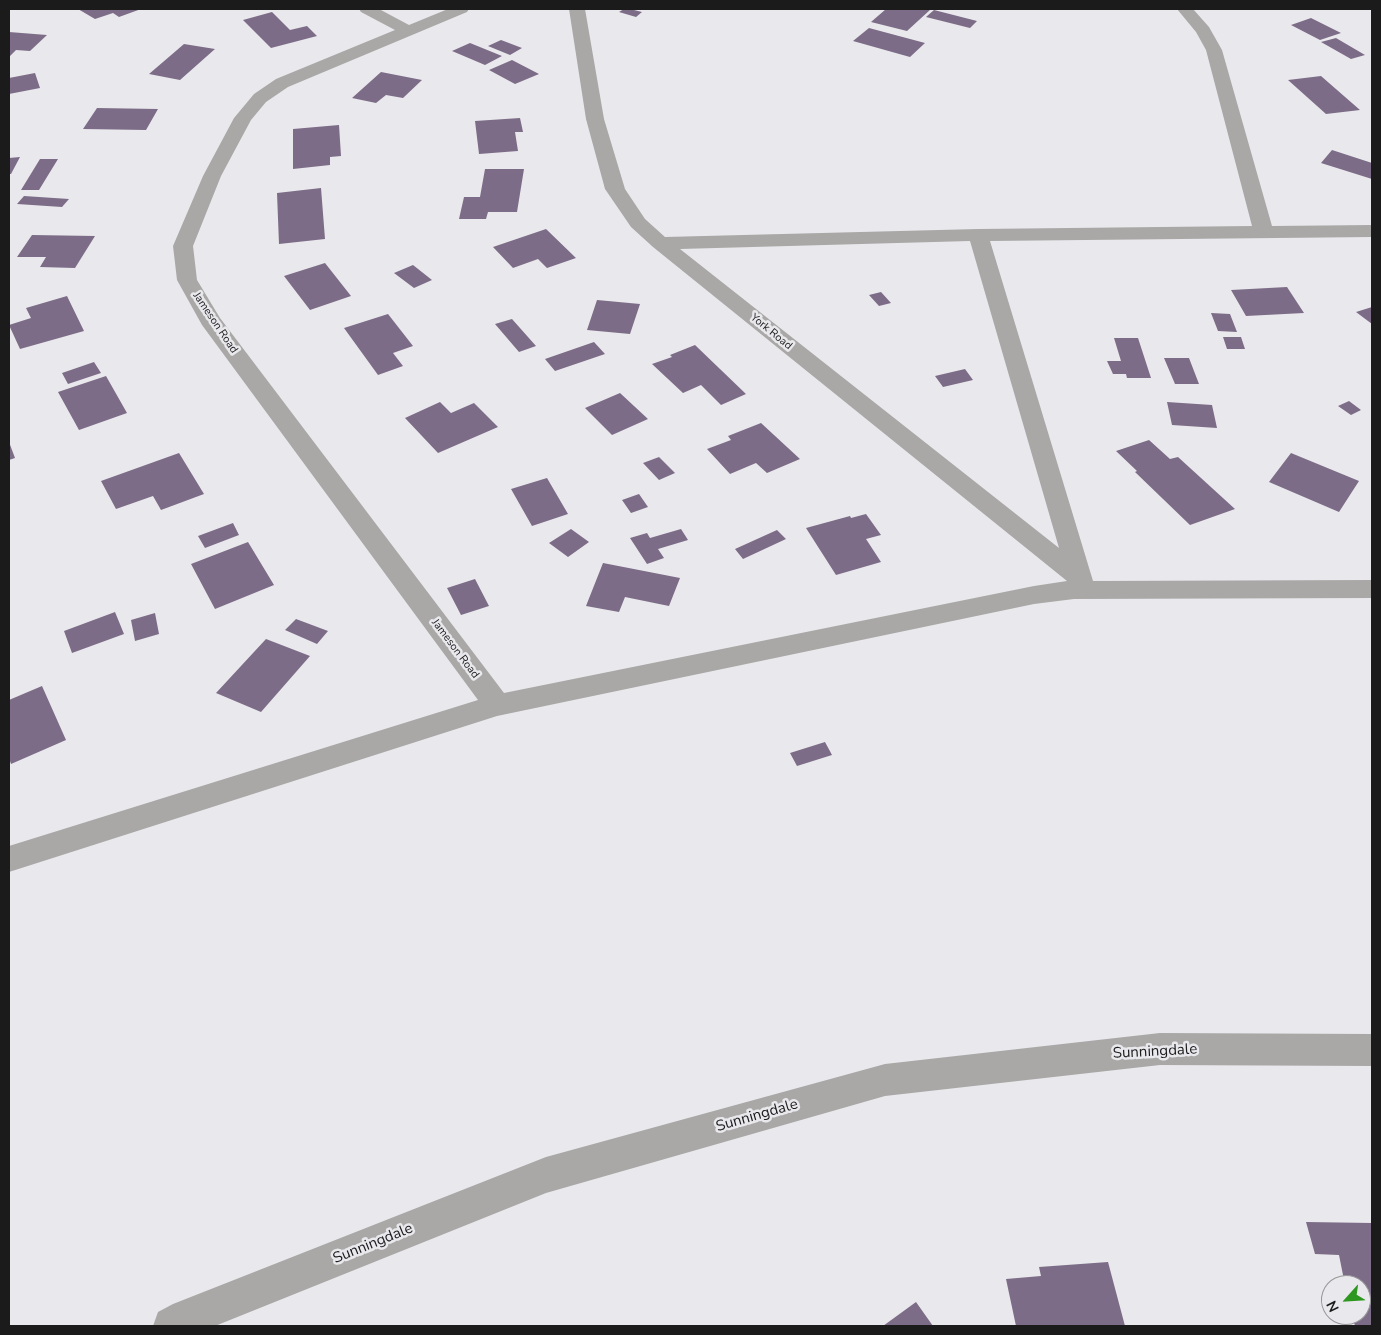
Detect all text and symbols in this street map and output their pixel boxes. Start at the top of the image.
street label: Jameson Road [190,290,240,356]
street label: York Road [748,311,794,353]
street label: Jameson Road [428,617,482,681]
street label: Sunningdale [1112,1041,1198,1063]
street label: Sunningdale [714,1096,800,1136]
street label: Sunningdale [330,1220,416,1268]
north arrow [1321,1275,1371,1325]
text: N [1322,1297,1344,1315]

